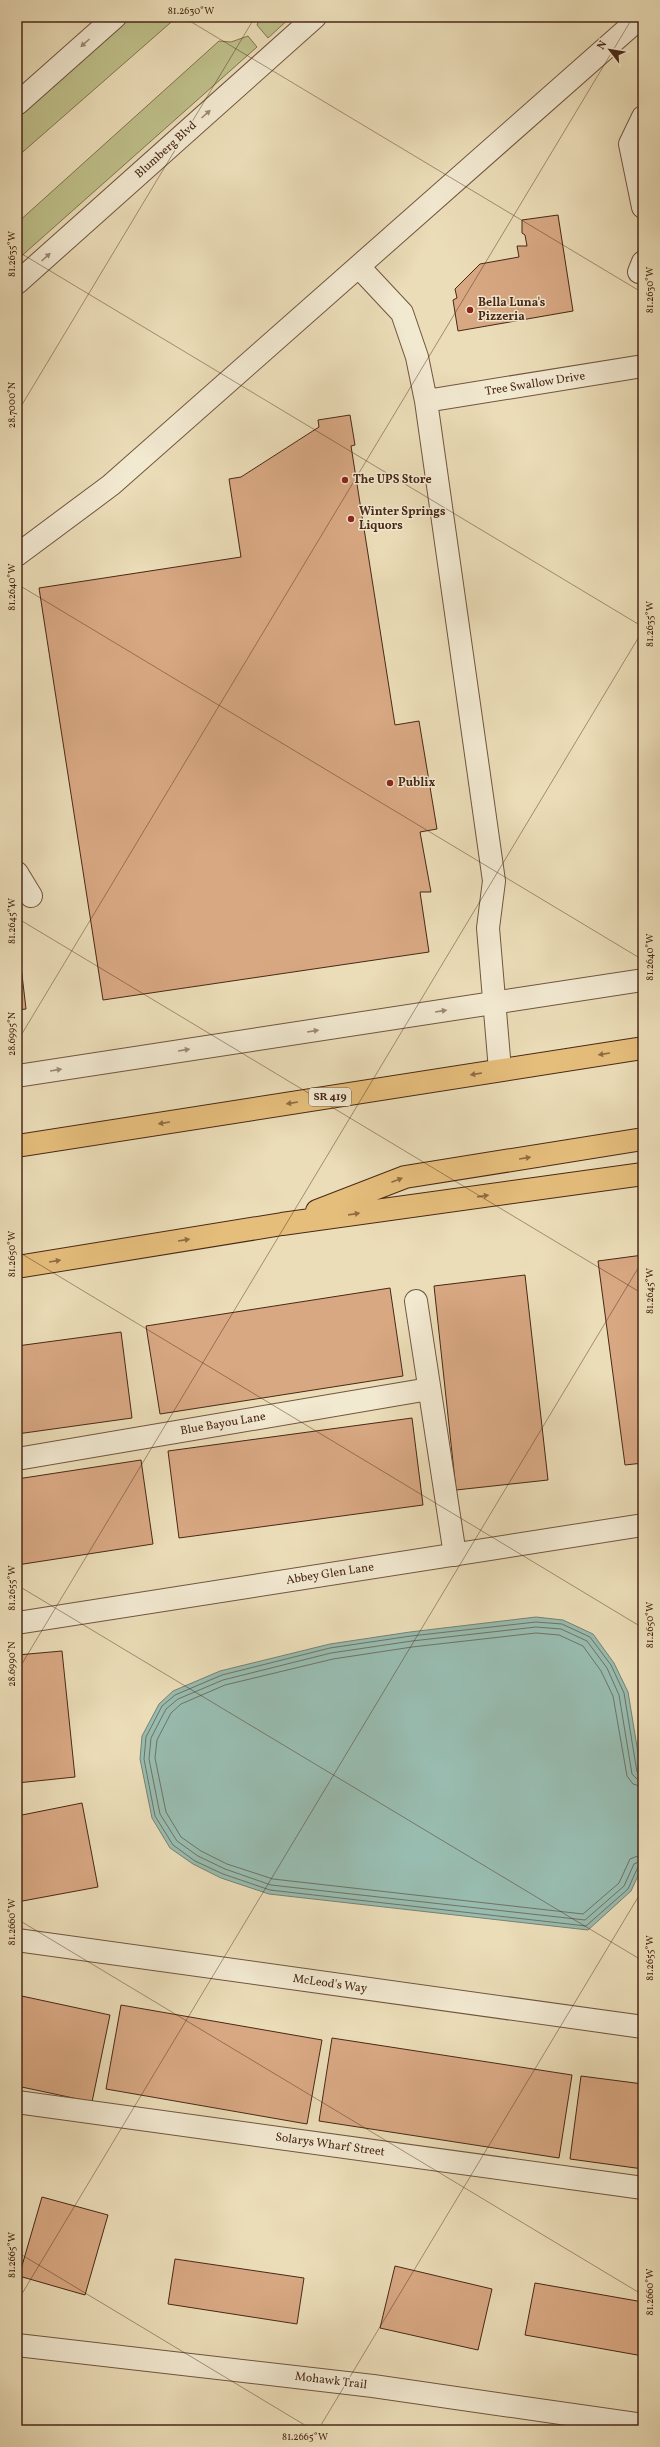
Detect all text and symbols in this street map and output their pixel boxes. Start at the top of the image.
text: 81.2630°W [168,4,214,18]
north arrow [590,30,630,70]
one-way arrow [81,38,90,47]
text: N [594,38,611,53]
one-way arrow [201,110,211,119]
street label: Blumberg Blvd [132,118,201,182]
text: 81.2635°W [5,231,19,277]
one-way arrow [41,252,51,261]
text: 81.2630°W [643,267,657,313]
place label: Bella Luna's Pizzeria [478,295,546,325]
marker: Bella Luna's Pizzeria [465,305,475,315]
street label: Tree Swallow Drive [484,368,587,400]
text: 28.7000°N [5,381,19,428]
place label: The UPS Store [353,472,432,488]
marker: The UPS Store [340,475,350,485]
place label: Winter Springs Liquors [359,504,446,534]
marker: Winter Springs Liquors [346,514,356,524]
text: 81.2640°W [5,563,19,611]
text: 81.2635°W [643,601,657,647]
place label: Publix [398,775,435,791]
marker: Publix [385,778,395,788]
text: 81.2645°W [5,898,19,944]
text: 81.2640°W [643,933,657,981]
one-way arrow [435,1008,447,1014]
text: 28.6995°N [5,1011,19,1056]
one-way arrow [306,1028,319,1034]
one-way arrow [178,1047,190,1053]
one-way arrow [598,1051,611,1057]
one-way arrow [49,1067,62,1073]
one-way arrow [470,1071,482,1077]
road number: SR 419 [309,1088,351,1106]
one-way arrow [286,1100,298,1106]
one-way arrow [158,1120,170,1126]
one-way arrow [519,1155,531,1161]
one-way arrow [392,1176,404,1182]
one-way arrow [477,1193,489,1199]
one-way arrow [348,1211,360,1217]
text: 81.2650°W [5,1231,19,1277]
one-way arrow [178,1237,190,1243]
one-way arrow [49,1258,62,1264]
text: 81.2645°W [643,1268,657,1314]
street label: Blue Bayou Lane [179,1409,267,1439]
street label: Abbey Glen Lane [285,1559,375,1589]
text: 81.2655°W [5,1565,19,1611]
text: 81.2650°W [643,1602,657,1648]
text: 28.6990°N [5,1641,19,1687]
text: 81.2660°W [5,1899,19,1945]
text: 81.2655°W [643,1935,657,1981]
street label: McLeod's Way [292,1971,369,1997]
street label: Solarys Wharf Street [274,2129,386,2161]
text: 81.2665°W [5,2232,19,2278]
text: 81.2660°W [643,2269,657,2315]
street label: Mohawk Trail [294,2369,368,2393]
text: 81.2665°W [282,2430,328,2444]

